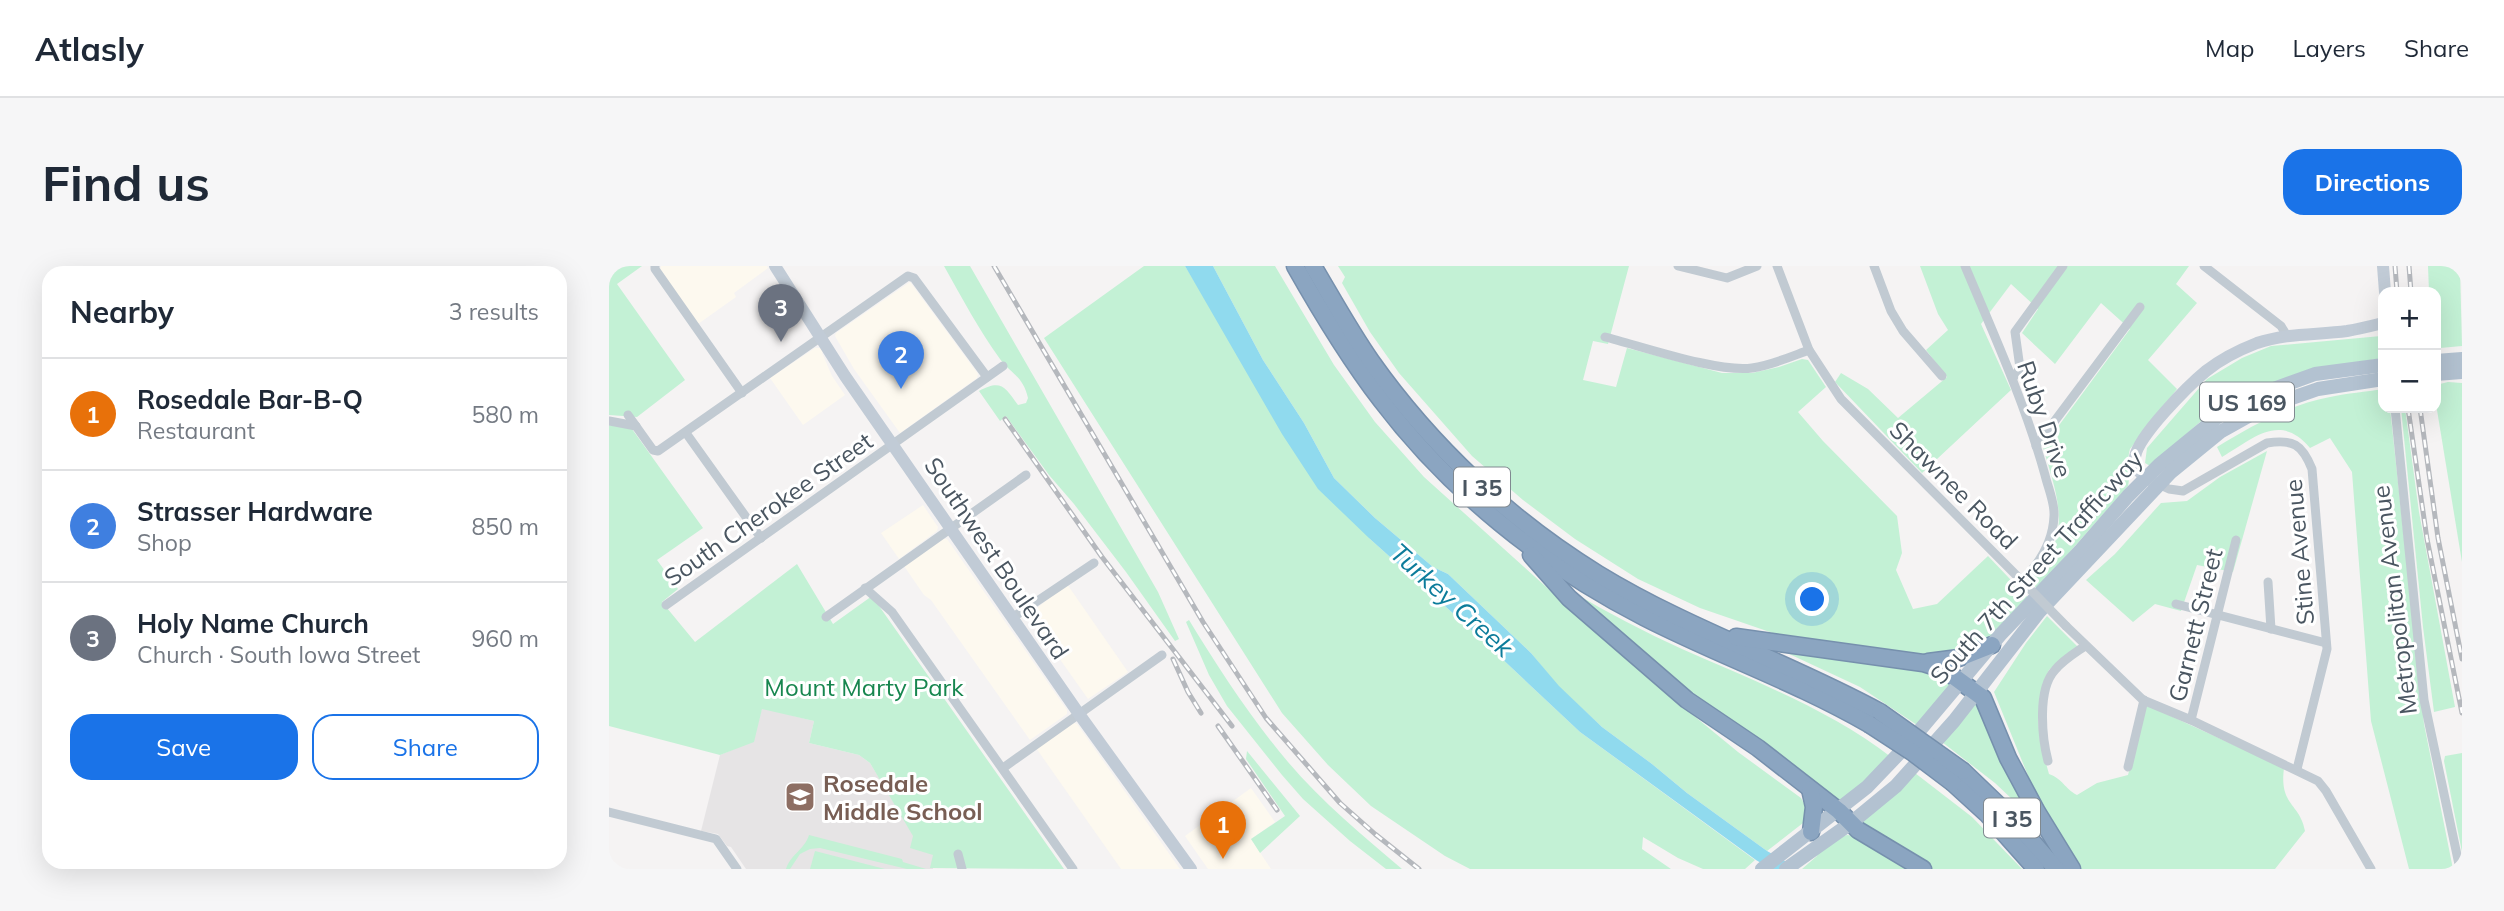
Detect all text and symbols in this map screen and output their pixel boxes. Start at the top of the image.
text: Atlasly [35,28,144,69]
text: Map [2205,33,2254,63]
text: Layers [2292,33,2366,63]
text: Share [2404,33,2469,63]
button: Directions [2283,149,2462,215]
text: Find us [42,152,210,213]
pin: 3 [758,284,804,342]
map controls [2378,287,2441,413]
button: + [2378,287,2441,350]
text: Nearby [70,293,174,331]
text: 3 results [449,297,539,326]
pin: 2 [878,331,924,389]
button: − [2378,350,2441,413]
street label: Ruby Drive [2011,357,2079,481]
road number: US 169 [2200,382,2294,421]
text: Rosedale Bar-B-Q [137,383,363,416]
text: 1 [86,400,100,429]
text: 580 m [471,400,539,429]
street label: Shawnee Road [1883,414,2025,556]
text: Restaurant [137,416,255,445]
street label: South Cherokee Street [658,426,878,592]
street label: South 7th Street Trafficway [1923,444,2149,690]
street label: Southwest Boulevard [918,451,1076,665]
road number: I 35 [1454,468,1510,507]
street label: Stine Avenue [2278,478,2320,626]
street label: Metropolitan Avenue [2365,484,2423,716]
text: Strasser Hardware [137,495,373,528]
text: 2 [86,512,100,541]
text: 850 m [471,512,539,541]
text: Shop [137,528,192,557]
water label: Turkey Creek [1383,536,1521,664]
street label: Garnett Street [2161,545,2229,705]
your location [1795,582,1829,616]
text: Holy Name Church [137,607,369,640]
text: 3 [86,624,100,653]
text: 960 m [471,624,539,653]
text: Church · South Iowa Street [137,640,420,669]
park label: Mount Marty Park [764,672,964,702]
button: Save [70,714,298,780]
button: Share [312,714,539,780]
place label: Rosedale Middle School [823,768,983,826]
school or university icon: Rosedale Middle School [783,780,817,814]
road number: I 35 [1984,798,2040,838]
pin: 1 [1200,801,1246,859]

